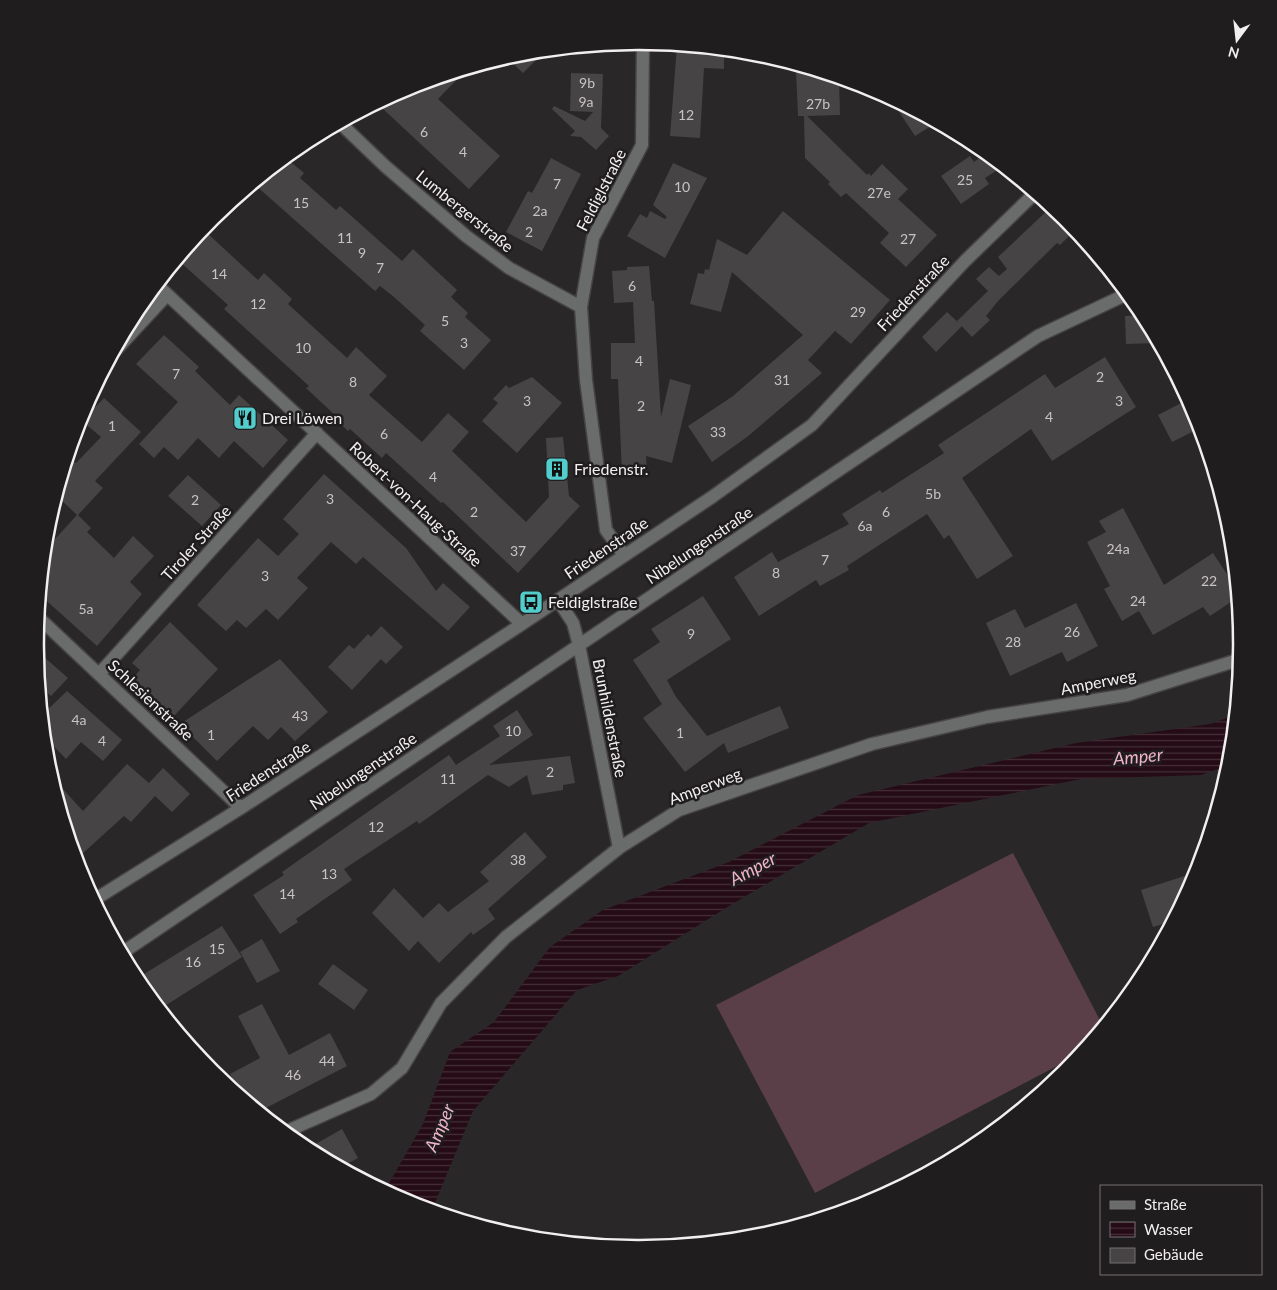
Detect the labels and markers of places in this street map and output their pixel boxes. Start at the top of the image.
restaurant icon: Drei Löwen [232,405,258,431]
place label: Drei Löwen [262,408,342,427]
building icon: Friedenstr. [544,456,570,482]
place label: Friedenstr. [574,459,648,478]
bus stop icon: Feldiglstraße [518,589,544,615]
place label: Feldiglstraße [548,592,638,611]

